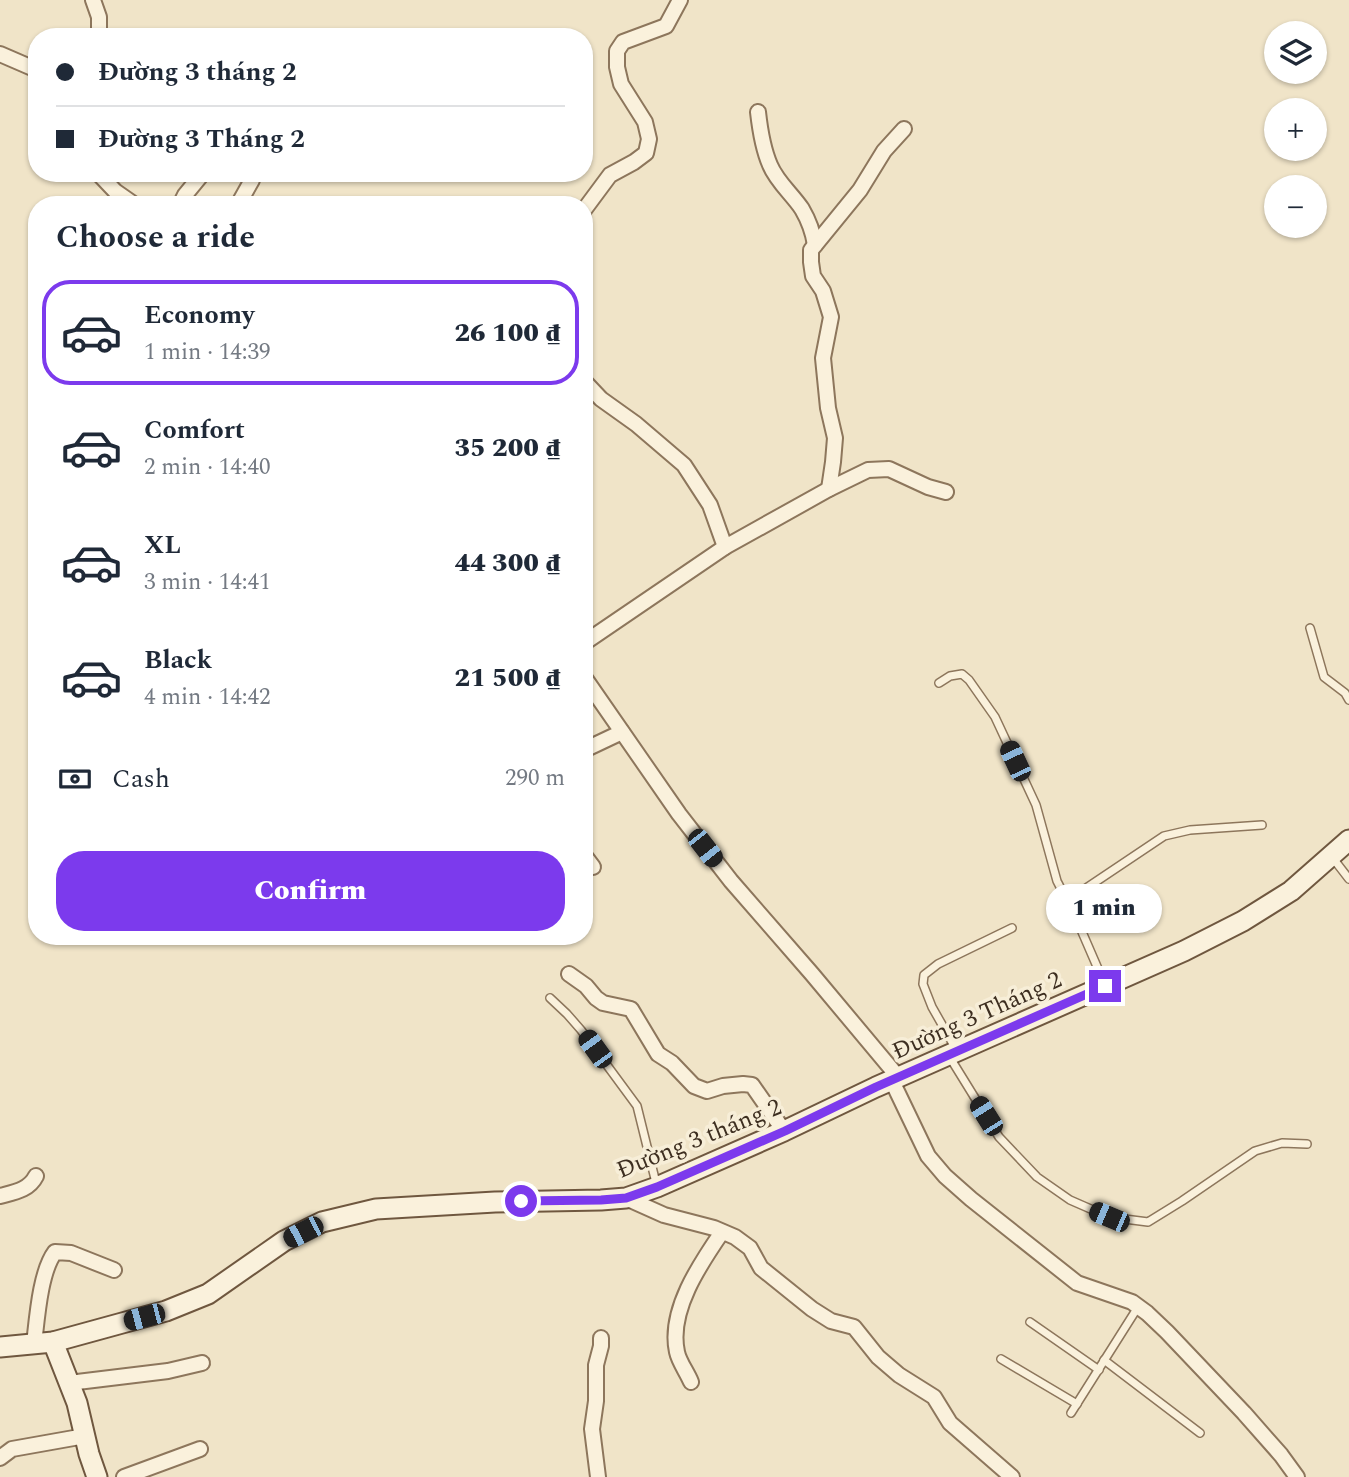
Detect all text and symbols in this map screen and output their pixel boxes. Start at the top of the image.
map controls [1264,21,1327,238]
button: layers [1264,21,1327,84]
text: Đường 3 tháng 2 [98,52,297,92]
button: + [1264,98,1327,161]
text: Đường 3 Tháng 2 [98,119,305,159]
button: − [1264,175,1327,238]
text: Choose a ride [56,213,255,262]
text: Economy [144,295,254,335]
icon: car [60,301,123,364]
text: 26 100 ₫ [454,313,561,353]
text: 1 min · 14:39 [144,335,271,370]
text: Comfort [144,410,245,450]
icon: car [60,416,123,479]
text: 35 200 ₫ [454,428,561,468]
text: 2 min · 14:40 [144,450,271,485]
text: XL [144,525,181,565]
icon: car [60,531,123,594]
text: 44 300 ₫ [454,543,561,583]
text: 3 min · 14:41 [144,565,271,600]
text: Black [144,640,212,680]
icon: car [60,646,123,709]
text: 21 500 ₫ [454,658,561,698]
text: 4 min · 14:42 [144,680,271,715]
car [997,738,1034,784]
text: Cash [112,759,170,799]
icon: cash [56,760,94,798]
text: 290 m [505,761,565,796]
car [684,825,727,871]
button: Confirm [56,851,565,931]
callout: 1 min [1047,884,1163,934]
text: 1 min [1072,891,1136,926]
street label: Đường 3 Tháng 2 [886,962,1068,1070]
route end [1089,970,1121,1002]
car [575,1026,616,1072]
street label: Đường 3 tháng 2 [611,1090,787,1188]
car [966,1093,1007,1139]
route start [505,1185,537,1217]
car [1086,1199,1133,1235]
car [280,1213,327,1251]
car [121,1301,168,1333]

